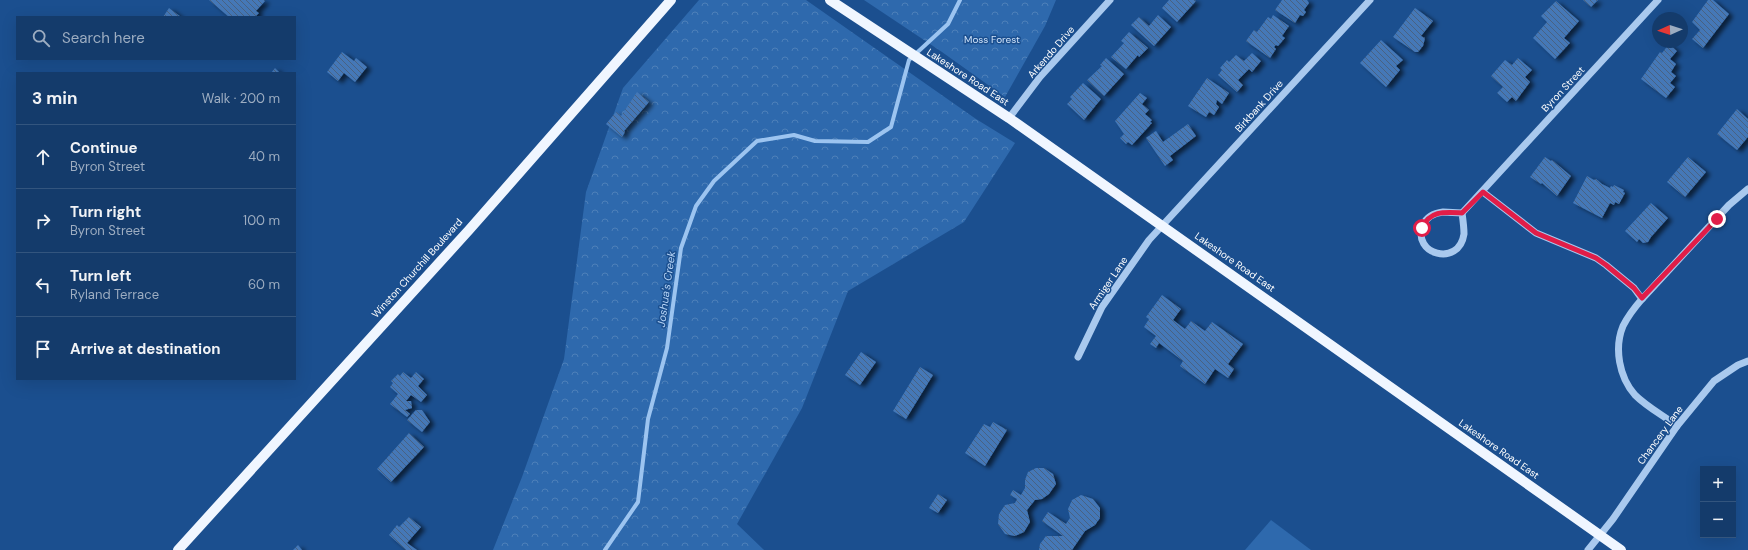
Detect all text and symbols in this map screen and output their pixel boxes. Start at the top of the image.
north arrow [1652,12,1688,48]
search box [16,16,296,60]
street label: Arkendo Drive [1025,23,1077,81]
icon: search [30,27,52,49]
text: Search here [62,28,145,48]
park label: Moss Forest [964,33,1020,46]
street label: Lakeshore Road East [924,46,1012,108]
street label: Byron Street [1539,63,1588,115]
street label: Birkbank Drive [1232,77,1286,135]
text: 3 min [32,87,77,109]
text: Walk · 200 m [202,90,280,107]
text: Continue [70,138,138,158]
icon: ahead [32,146,54,168]
text: 40 m [248,148,280,165]
text: Byron Street [70,158,145,175]
text: Turn right [70,202,141,222]
icon: right [32,210,54,232]
route end [1708,210,1726,228]
text: 100 m [243,212,280,229]
street label: Winston Churchill Boulevard [369,216,465,320]
route start [1413,219,1431,237]
text: Byron Street [70,222,145,239]
street label: Lakeshore Road East [1192,229,1278,295]
water label: Joshua's Creek [654,250,678,328]
street label: Armiger Lane [1085,254,1131,312]
text: Turn left [70,266,131,286]
icon: left [32,274,54,296]
text: 60 m [248,276,280,293]
text: Ryland Terrace [70,286,159,303]
icon: arrive [32,338,54,360]
text: Arrive at destination [70,339,221,359]
street label: Chancery Lane [1634,403,1686,467]
street label: Lakeshore Road East [1456,416,1542,482]
map controls [1700,466,1736,538]
button: + [1700,466,1736,502]
button: − [1700,502,1736,538]

